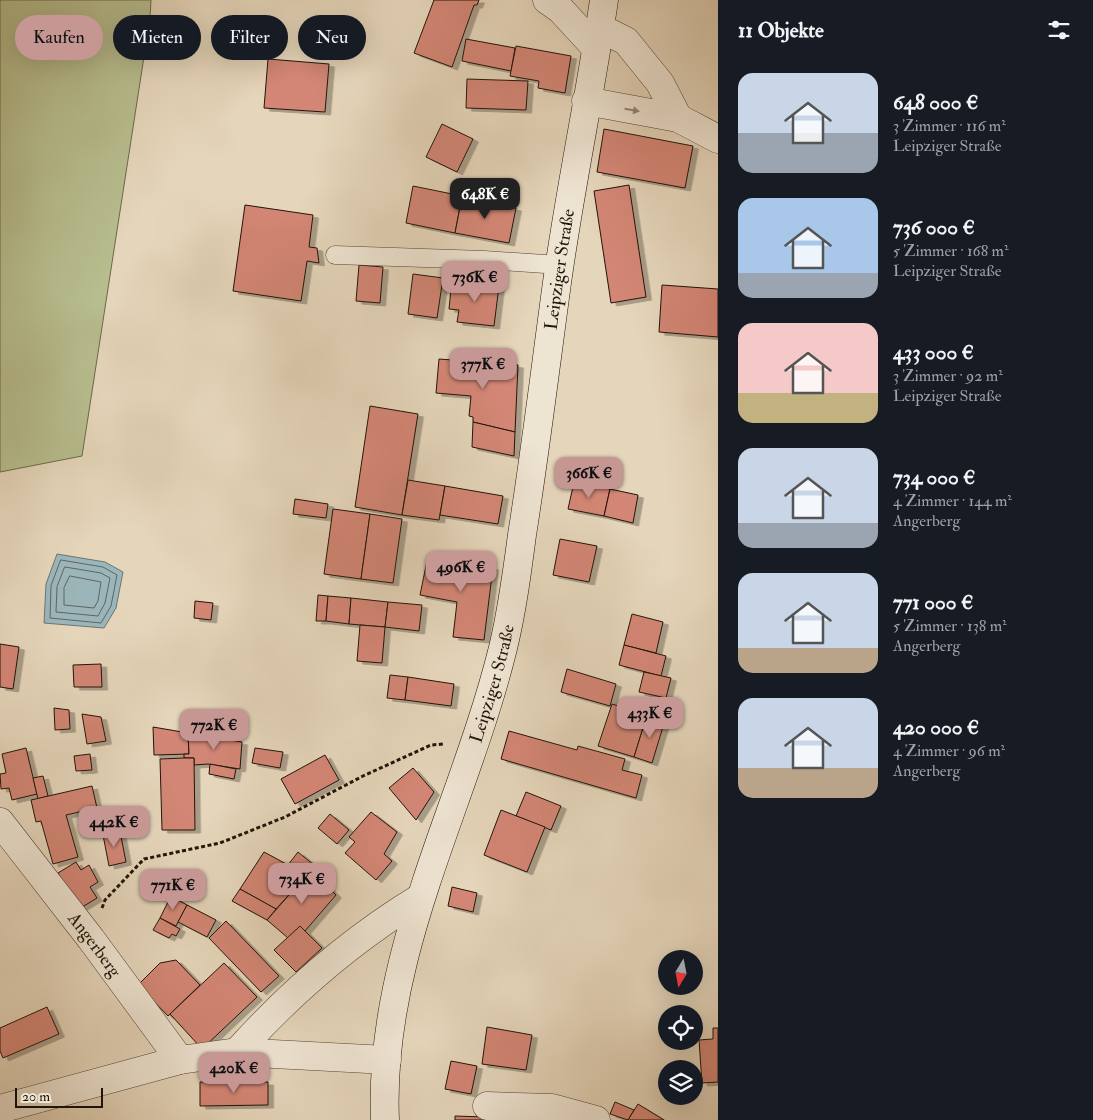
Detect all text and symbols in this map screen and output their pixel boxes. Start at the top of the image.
chip: Kaufen [15,15,103,60]
chip: Mieten [113,15,201,60]
chip: Filter [211,15,288,60]
chip: Neu [298,15,366,60]
icon: filters [1045,16,1073,44]
text: 11 Objekte [738,17,824,44]
text: 648 000 € [893,89,978,116]
icon: home [778,93,838,153]
one-way arrow [624,106,640,114]
text: 3 Zimmer · 116 m² [893,116,1006,136]
text: Leipziger Straße [893,136,1001,156]
pin: 648K € [444,178,526,220]
text: 648K € [461,184,509,204]
street label: Leipziger Straße [540,207,580,331]
text: 736 000 € [893,214,975,241]
icon: home [778,218,838,278]
text: 5 Zimmer · 168 m² [893,241,1008,261]
pin: 736K € [434,260,516,303]
text: Leipziger Straße [893,261,1001,281]
text: 736K € [452,267,498,287]
text: 433 000 € [893,339,974,366]
icon: home [778,343,838,403]
pin: 377K € [442,348,524,390]
text: 377K € [461,354,505,374]
text: 3 Zimmer · 92 m² [893,366,1003,386]
text: Leipziger Straße [893,386,1001,406]
pin: 366K € [548,456,630,499]
text: 366K € [566,463,612,483]
text: 734 000 € [893,464,975,491]
icon: home [778,468,838,528]
text: 4 Zimmer · 144 m² [893,491,1012,511]
text: Angerberg [893,511,960,531]
pin: 496K € [420,550,502,593]
text: 496K € [437,557,485,577]
text: 771 000 € [893,589,973,616]
icon: home [778,593,838,653]
text: 5 Zimmer · 138 m² [893,616,1007,636]
street label: Leipziger Straße [465,622,520,746]
text: Angerberg [893,636,960,656]
pin: 433K € [609,696,691,739]
text: 433K € [628,703,672,723]
pin: 772K € [173,708,255,751]
text: 420 000 € [893,714,979,741]
text: 772K € [191,715,237,735]
icon: home [778,718,838,778]
text: 4 Zimmer · 96 m² [893,741,1005,761]
text: Angerberg [893,761,960,781]
pin: 442K € [73,806,155,848]
text: 442K € [89,812,139,832]
pin: 734K € [261,862,343,905]
pin: 771K € [132,868,214,911]
text: 734K € [279,869,325,889]
text: 771K € [151,875,195,895]
street label: Angerberg [62,907,127,983]
north arrow [658,950,702,995]
map controls [658,950,703,1105]
button: locate [658,1005,703,1050]
pin: 420K € [193,1052,275,1094]
text: 420K € [210,1058,258,1078]
button: layers [658,1060,703,1105]
scale bar [15,1085,102,1108]
text: 20 m [22,1088,50,1105]

